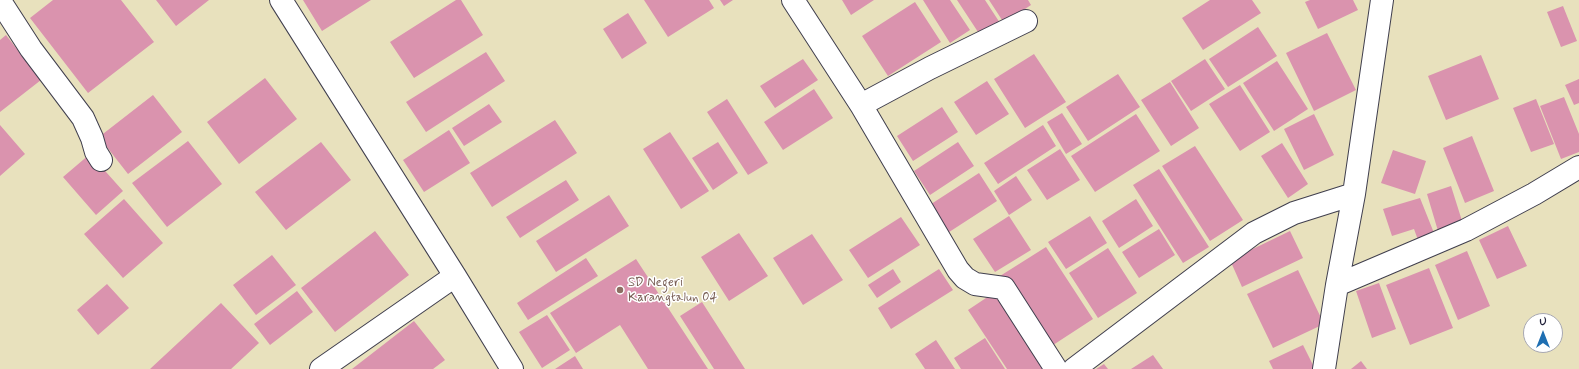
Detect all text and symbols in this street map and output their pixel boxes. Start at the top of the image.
place label: SD Negeri Karangtalun 04 [628,275,717,306]
marker: SD Negeri Karangtalun 04 [615,285,625,295]
north arrow [1523,313,1563,353]
text: U [1539,315,1547,329]

